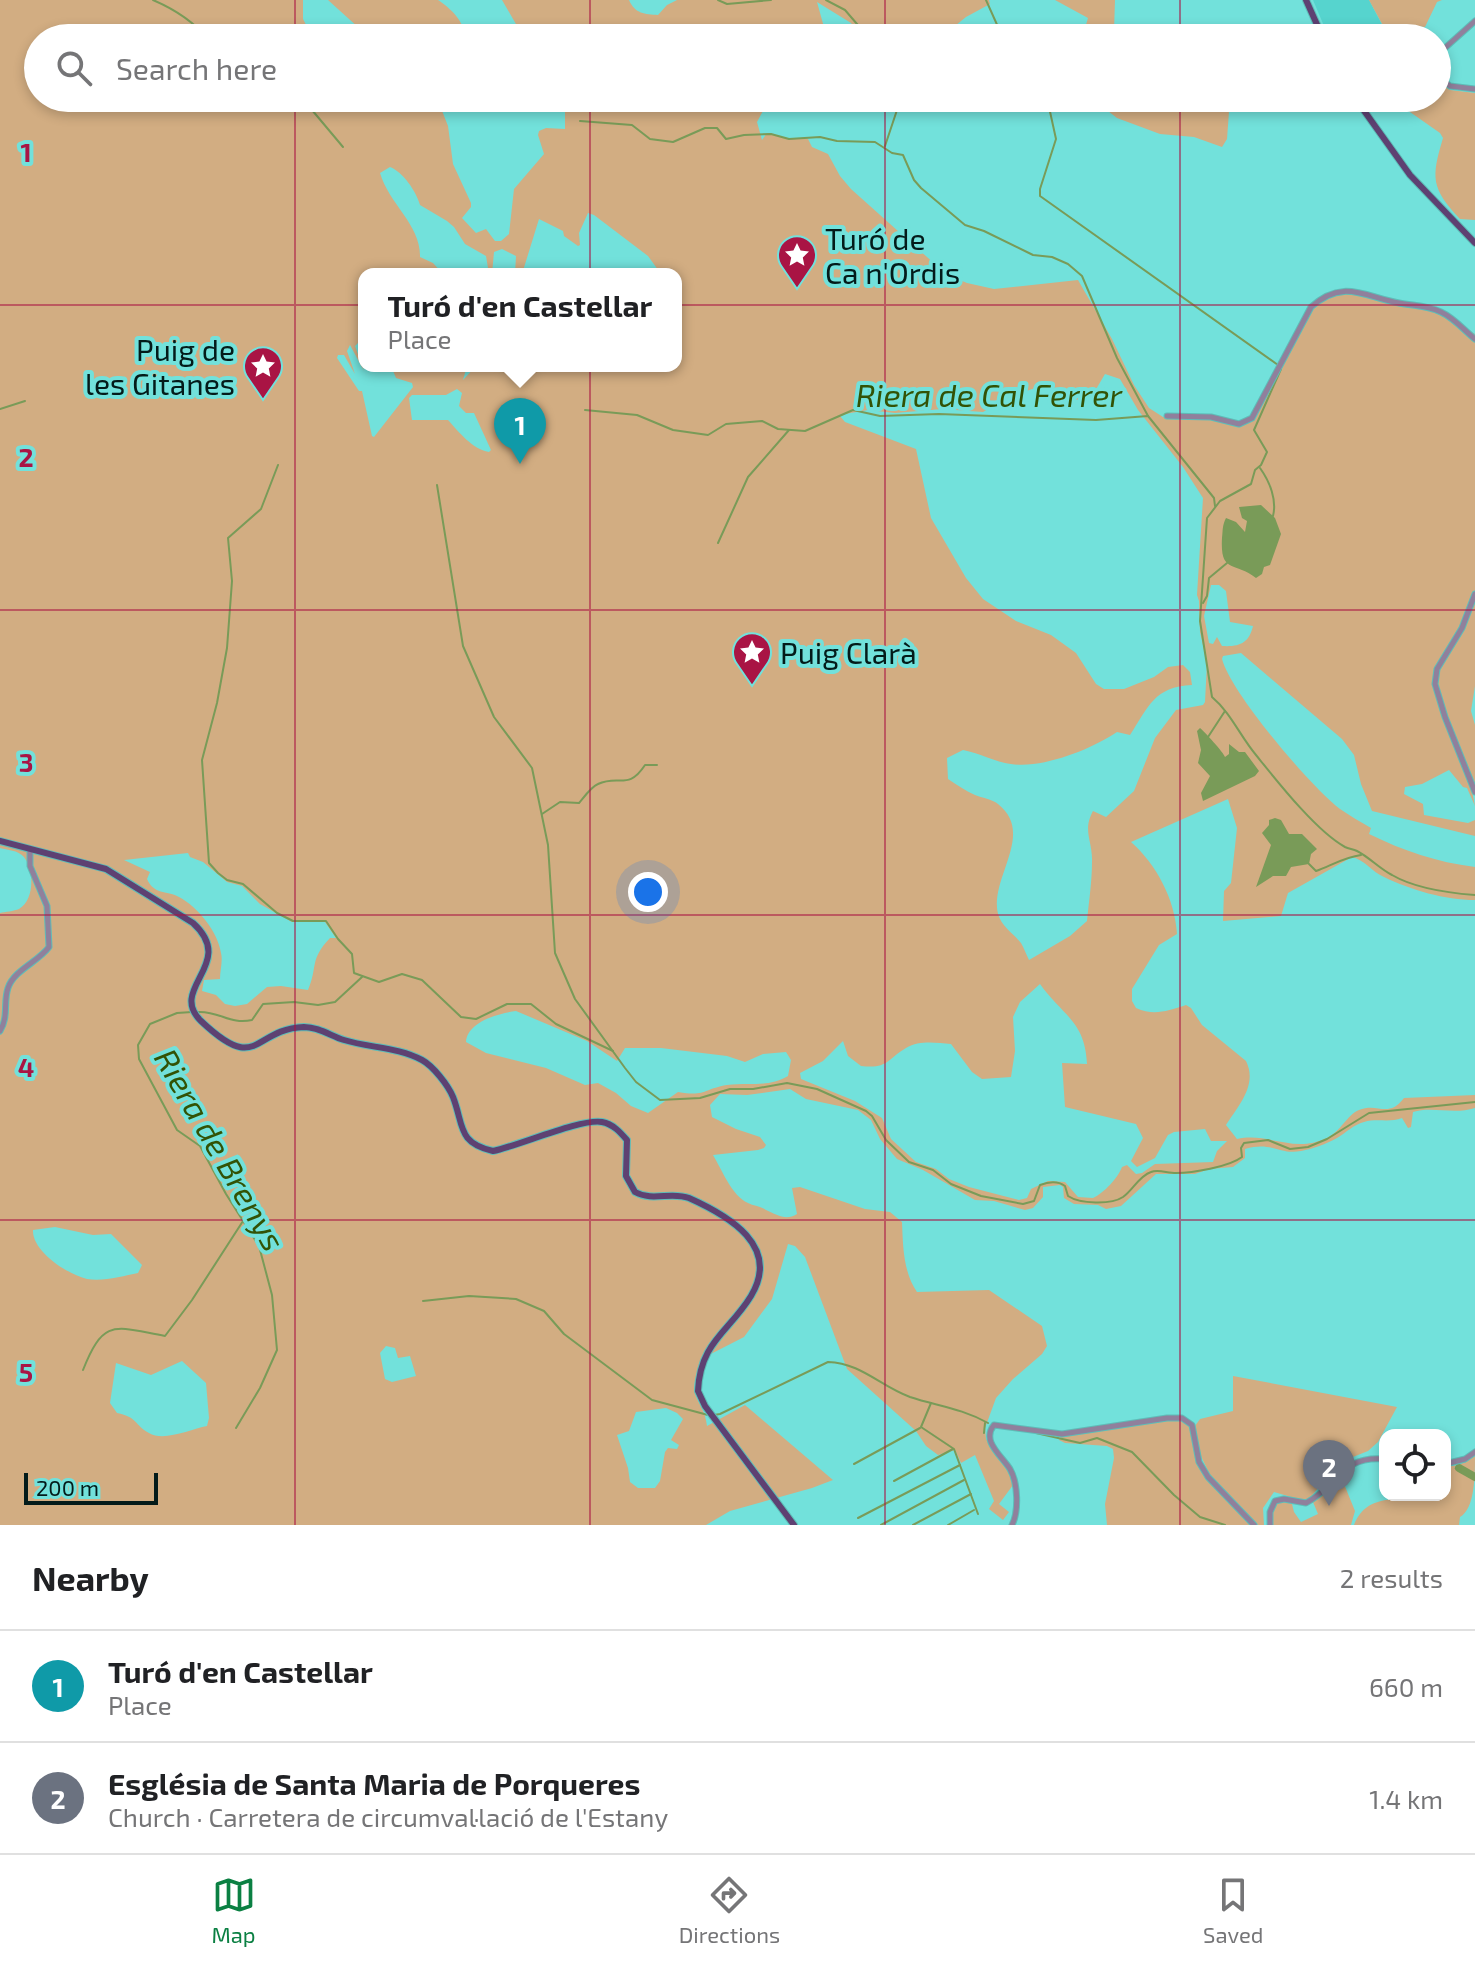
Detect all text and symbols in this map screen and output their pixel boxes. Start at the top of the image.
search box [24,24,1451,112]
icon: search [52,46,96,90]
text: Search here [116,50,277,86]
text: 1 [20,136,32,167]
place label: Turó de Ca n'Ordis [825,220,960,290]
place icon: Turó de Ca n'Ordis [776,234,818,289]
popup [358,268,682,372]
text: Turó d'en Castellar [388,287,652,323]
text: Place [388,323,451,354]
place label: Puig de les Gitanes [85,331,235,401]
place icon: Puig de les Gitanes [242,345,284,400]
water label: Riera de Cal Ferrer [856,375,1123,413]
pin: 1 [494,398,546,464]
text: 2 [18,441,34,472]
place icon: Puig Clarà [731,631,773,686]
place label: Puig Clarà [780,634,917,670]
text: 3 [19,746,33,777]
your location [628,872,668,912]
water label: Riera de Brenys [147,1041,294,1257]
text: 4 [18,1051,34,1082]
text: 5 [19,1356,33,1387]
map controls [1379,1429,1451,1501]
button: locate [1379,1429,1451,1501]
pin: 2 [1303,1440,1355,1506]
scale bar [24,1469,158,1505]
text: 200 m [36,1474,99,1500]
text: Nearby [32,1557,149,1598]
text: 2 results [1340,1562,1443,1593]
text: Turó d'en Castellar [108,1653,373,1689]
text: 1 [52,1671,64,1702]
text: 660 m [1369,1671,1443,1702]
text: Place [108,1689,172,1720]
text: Església de Santa Maria de Porqueres [108,1765,640,1801]
text: 2 [50,1783,66,1814]
text: 1.4 km [1369,1783,1443,1814]
text: Church · Carretera de circumval·lació de l'Estany [108,1801,668,1832]
tab: Map [212,1873,256,1947]
tab: Directions [679,1873,780,1947]
tab: Saved [1203,1873,1263,1947]

